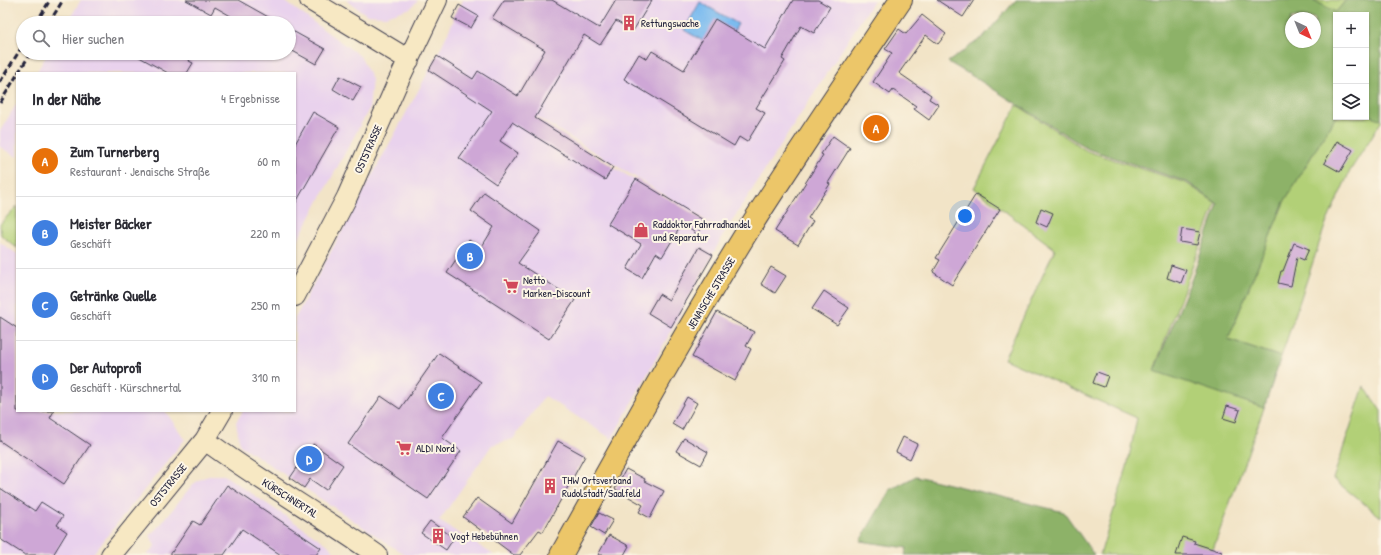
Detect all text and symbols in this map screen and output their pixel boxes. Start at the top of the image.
north arrow [1285,12,1321,48]
map controls [1333,12,1369,120]
button: + [1333,12,1369,48]
building icon: Rettungswache [620,14,638,32]
search box [16,16,296,60]
place label: Rettungswache [641,16,700,30]
icon: search [30,27,52,49]
text: Hier suchen [62,28,124,49]
button: − [1333,48,1369,84]
button: layers [1333,84,1369,120]
text: In der Nähe [32,87,101,110]
text: 4 Ergebnisse [221,89,280,107]
pin: A [863,113,889,143]
street label: OSTSTRASSE [351,122,385,176]
text: Zum Turnerberg [70,141,159,162]
text: A [42,152,48,170]
text: 60 m [257,152,280,170]
text: Restaurant · Jenaische Straße [70,162,210,180]
your location [955,206,975,226]
text: Meister Bäcker [70,213,152,234]
place label: Raddoktor Fahrradhandel und Reparatur [653,217,751,244]
shop icon: Raddoktor Fahrradhandel und Reparatur [632,221,650,239]
text: B [42,224,48,242]
text: 220 m [250,224,280,242]
text: Geschäft [70,234,111,252]
pin: B [457,241,483,271]
street label: JENAISCHE STRASSE [684,254,738,332]
place label: Netto Marken-Discount [523,273,590,300]
supermarket icon: Netto Marken-Discount [502,277,520,295]
text: Getränke Quelle [70,285,157,306]
text: C [41,296,49,314]
text: 250 m [251,296,280,314]
text: Geschäft [70,306,111,324]
text: Der Autoprofi [70,357,141,378]
text: D [42,368,48,386]
text: 310 m [252,368,280,386]
text: Geschäft · Kürschnertal [70,378,181,396]
pin: C [428,381,454,411]
supermarket icon: ALDI Nord [395,439,413,457]
place label: ALDI Nord [416,441,455,455]
pin: D [296,444,322,474]
street label: OSTSTRASSE [146,460,190,510]
place label: THW Ortsverband Rudolstadt/Saalfeld [562,473,641,500]
street label: KÜRSCHNERTAL [259,475,321,521]
building icon: THW Ortsverband Rudolstadt/Saalfeld [541,477,559,495]
building icon: Vogt Hebebühnen [429,527,447,545]
place label: Vogt Hebebühnen [450,529,518,543]

